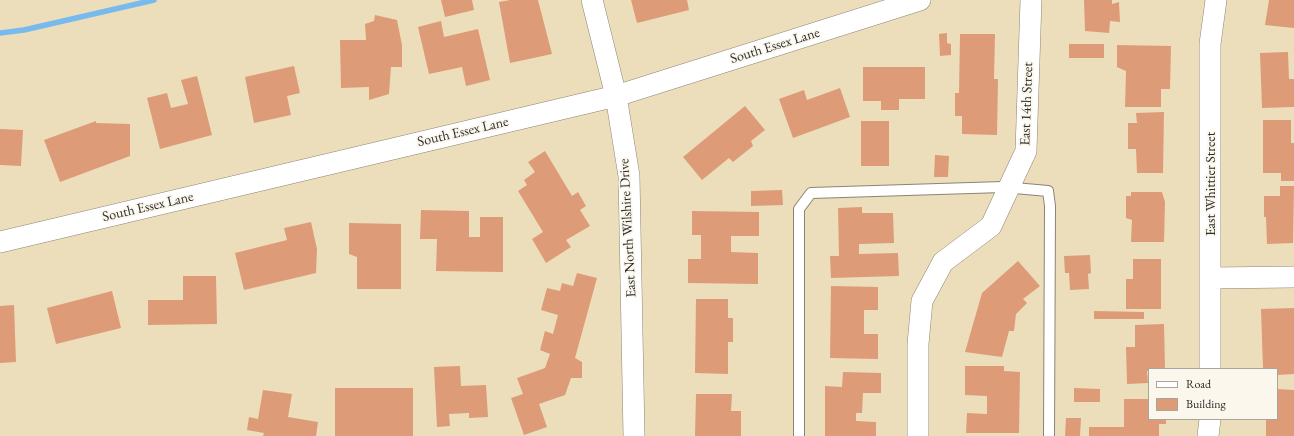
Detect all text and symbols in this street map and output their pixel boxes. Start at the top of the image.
street label: South Essex Lane [728,24,822,68]
street label: East 14th Street [1017,62,1037,146]
street label: South Essex Lane [416,113,510,151]
street label: East Whittier Street [1203,132,1219,236]
street label: East North Wilshire Drive [616,158,640,298]
street label: South Essex Lane [101,188,195,226]
legend [1148,368,1278,420]
text: Road [1186,376,1211,392]
text: Building [1186,396,1226,412]

